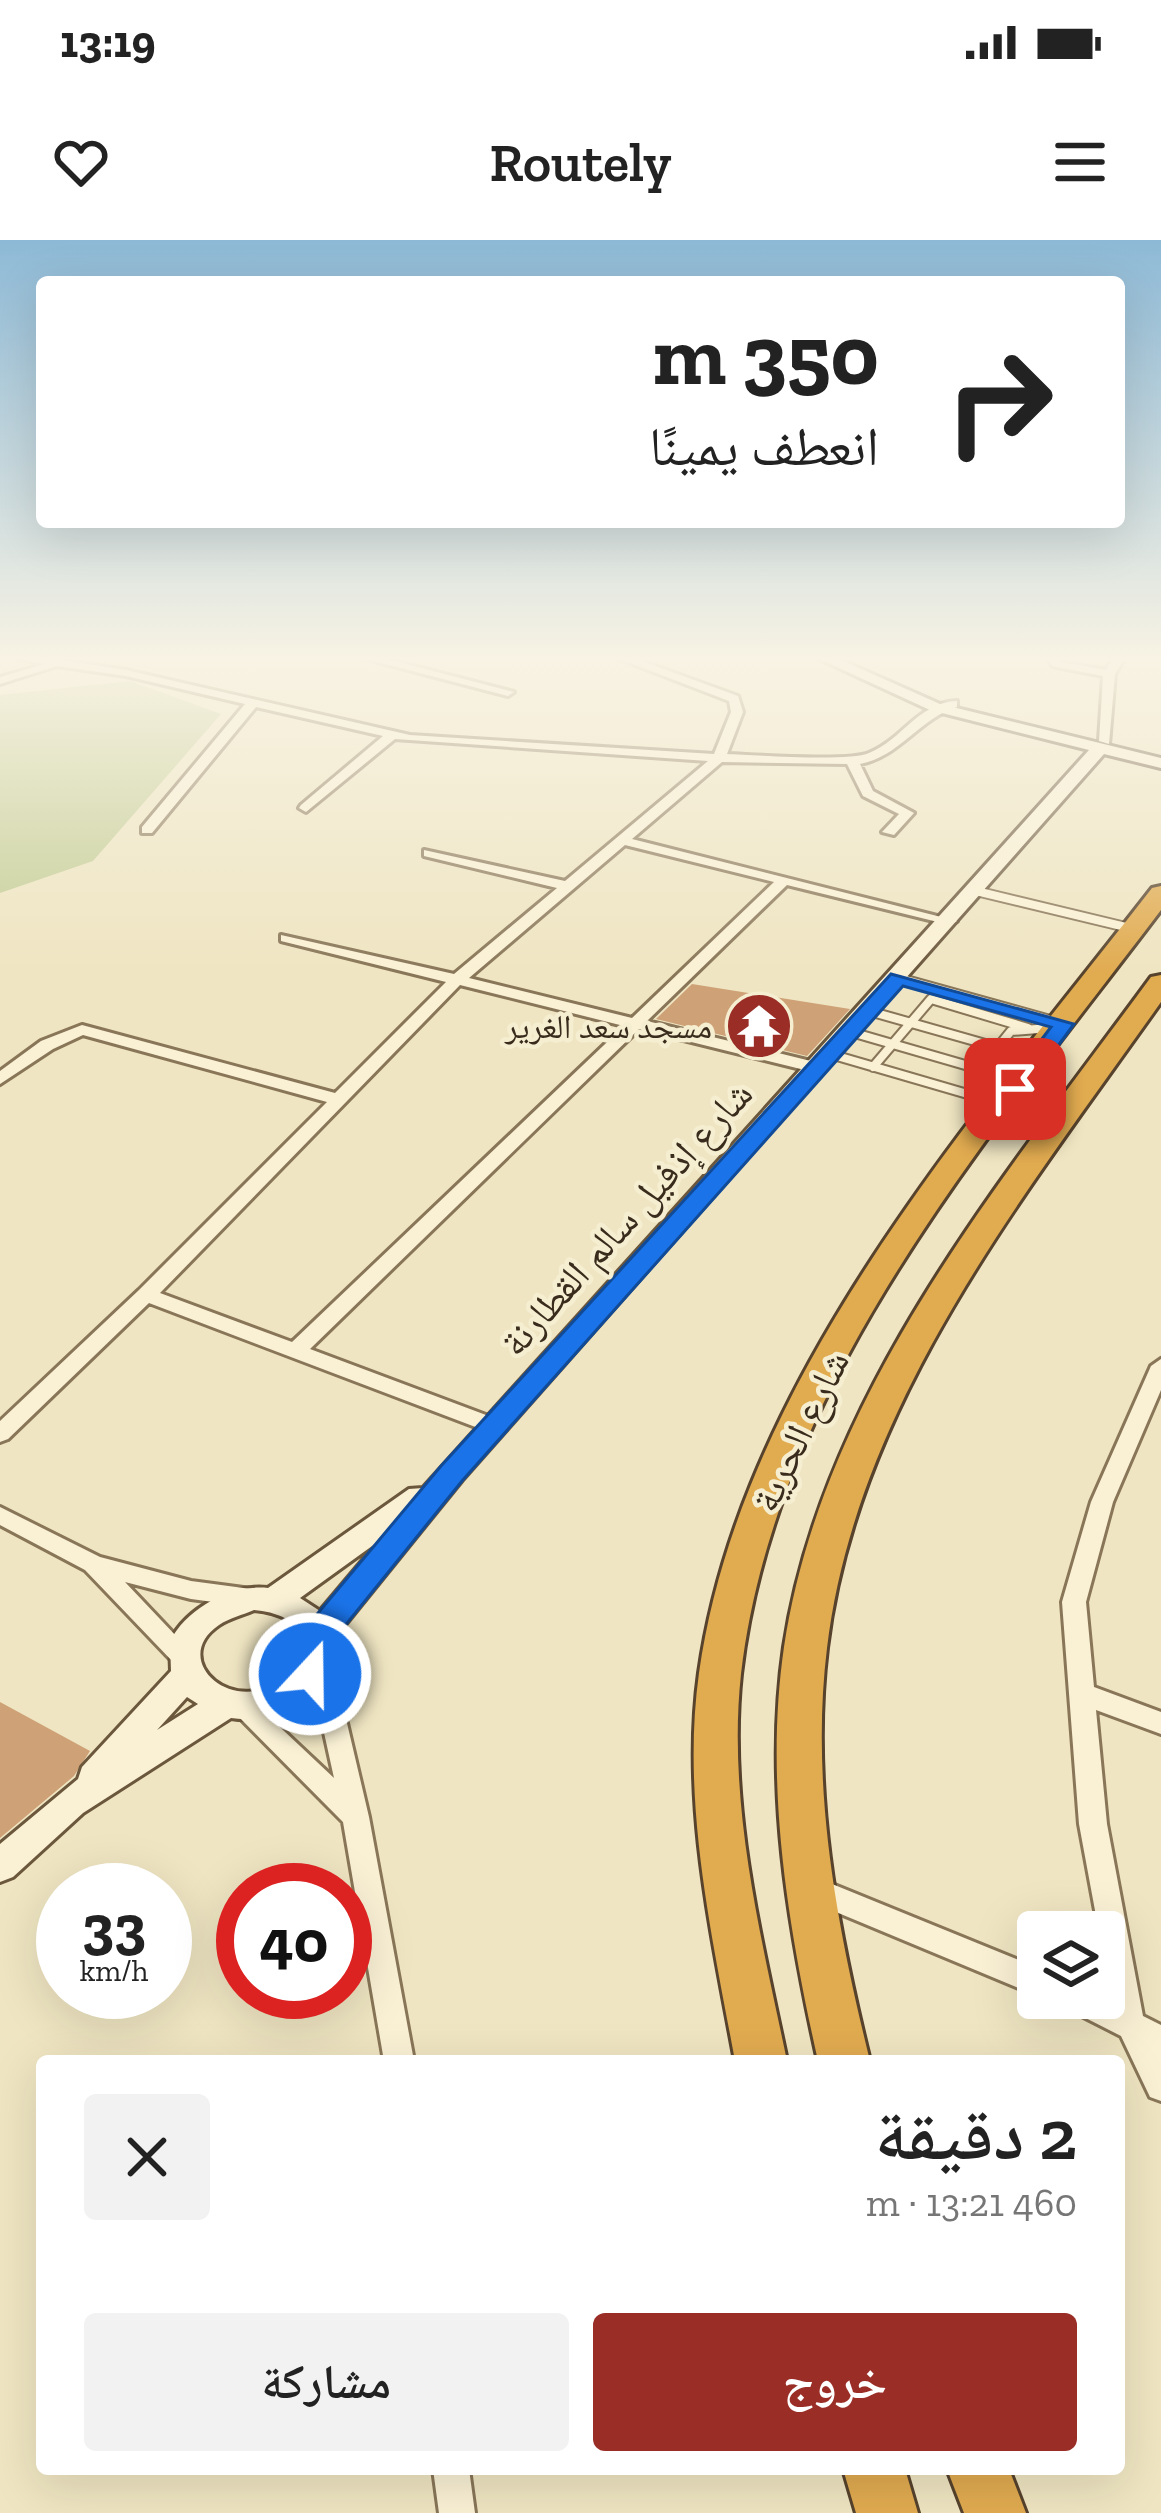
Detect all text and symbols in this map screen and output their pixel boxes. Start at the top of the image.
text: 13:19 [60,15,156,69]
icon: heart [48,129,114,195]
icon: menu [1047,129,1113,195]
text: Routely [490,130,671,195]
text: 350 m [653,305,879,406]
icon: right [921,324,1077,480]
text: انعطف يمينًا [649,414,879,479]
temple icon: مسجد سعد الغرير [724,991,794,1061]
place label: مسجد سعد الغرير [504,1007,712,1046]
pin [964,1038,1066,1140]
icon: arrive [982,1056,1048,1122]
street label: شارع إذفيل سالم القطارنة [490,1071,764,1367]
street label: شارع الحرية [741,1343,860,1520]
position arrow [247,1611,373,1737]
speed limit sign: 40 [216,1863,372,2019]
text: 33 [82,1890,146,1962]
map controls [1017,1911,1125,2019]
button: layers [1017,1911,1125,2019]
text: km/h [80,1953,148,1989]
text: 2 دقيقة [875,2091,1077,2177]
button: close [84,2094,210,2220]
text: 460 m · 13:21 [866,2179,1077,2226]
button: مشاركة [84,2313,569,2451]
button: خروج [593,2313,1077,2451]

